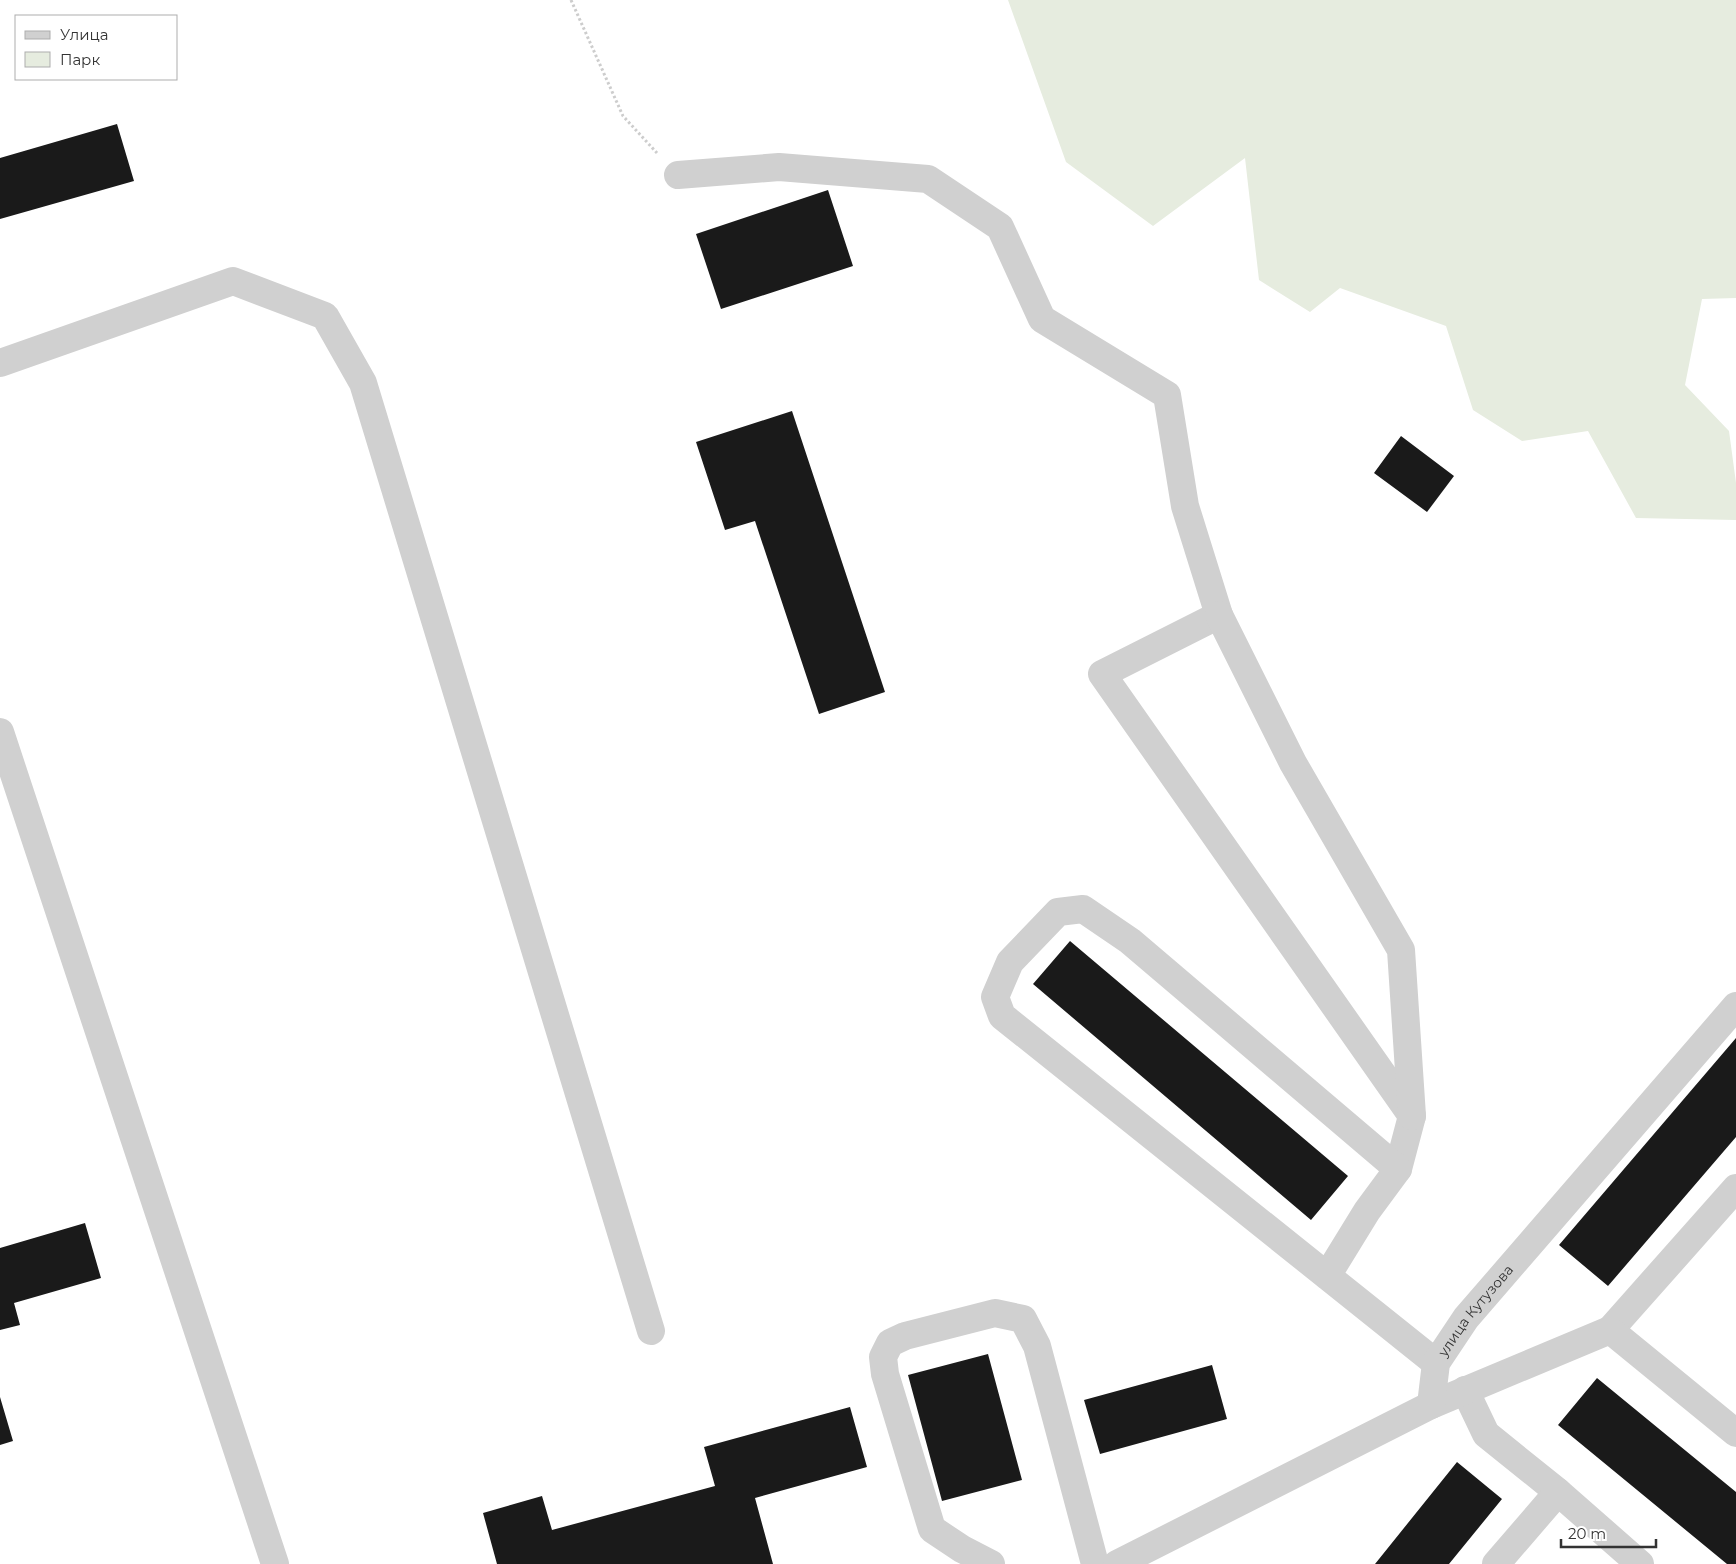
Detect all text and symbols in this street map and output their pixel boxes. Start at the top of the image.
legend [15,15,178,80]
text: Улица [60,25,108,44]
text: Парк [60,50,100,69]
street label: улица Кутузова [1433,1261,1517,1361]
scale bar [1561,1516,1656,1548]
text: 20 m [1568,1524,1606,1543]

